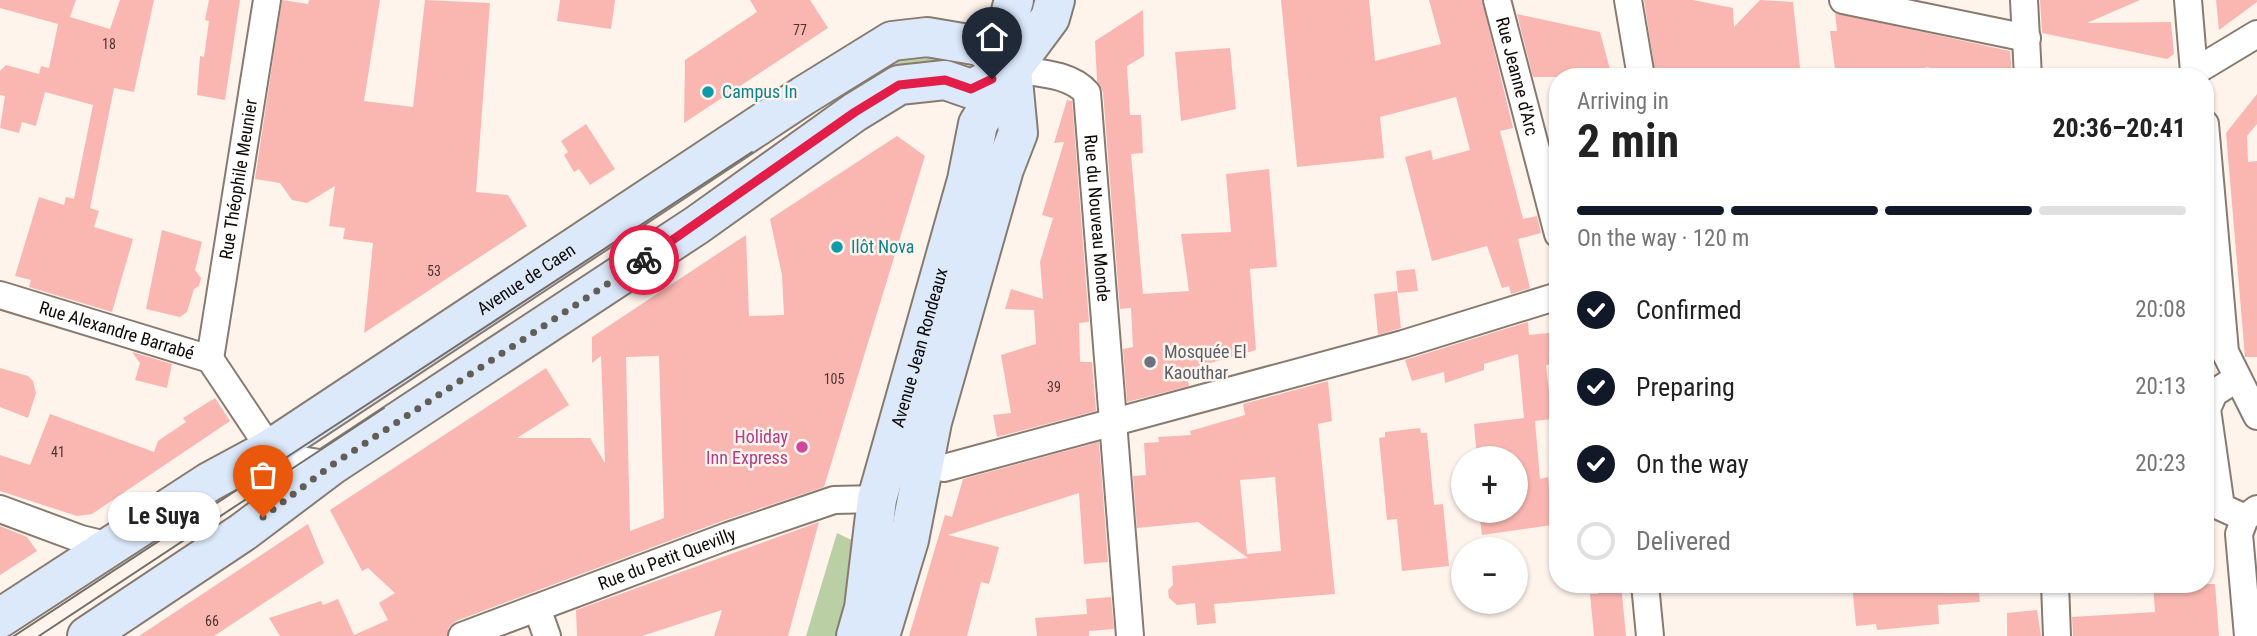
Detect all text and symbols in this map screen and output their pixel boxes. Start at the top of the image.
pin [962,7,1022,79]
street label: Rue Jeanne d'Arc [1492,15,1543,138]
icon: home [973,18,1011,56]
house number: 77 [793,22,807,38]
house number: 18 [102,36,116,52]
place label: Campus In [722,81,798,102]
marker: Campus In [700,84,716,100]
text: Arriving in [1577,88,1669,115]
street label: Rue Théophile Meunier [215,97,261,261]
text: 20:36–20:41 [2052,113,2186,143]
text: 2 min [1577,114,1679,168]
street label: Rue du Nouveau Monde [1080,134,1114,303]
courier [609,225,679,295]
text: On the way · 120 m [1577,225,1749,252]
place label: Ilôt Nova [851,236,914,257]
street label: Avenue de Caen [473,239,579,319]
marker: Ilôt Nova [829,239,845,255]
icon: bike [625,241,663,279]
house number: 53 [427,263,441,279]
street label: Avenue Jean Rondeaux [887,266,952,430]
icon: check [1577,291,1615,329]
text: Confirmed [1636,295,1742,325]
text: 20:08 [2135,296,2186,323]
street label: Rue Alexandre Barrabé [37,297,197,364]
place label: Mosquée El Kaouthar [1164,341,1247,383]
marker: Mosquée El Kaouthar [1142,354,1158,370]
icon: check [1577,368,1615,406]
house number: 105 [824,371,844,387]
text: Preparing [1636,372,1735,402]
text: 20:13 [2135,373,2186,400]
house number: 39 [1047,379,1061,395]
place label: Holiday Inn Express [706,426,788,468]
marker: Holiday Inn Express [794,439,810,455]
house number: 41 [51,444,65,460]
pin [233,445,293,517]
icon: check [1577,445,1615,483]
map controls [1451,446,1528,614]
button: + [1451,446,1528,523]
text: On the way [1636,449,1749,479]
text: 20:23 [2135,450,2186,477]
icon: bag [244,456,282,494]
callout: Le Suya [109,492,221,542]
text: Le Suya [128,503,200,530]
street label: Rue du Petit Quevilly [595,523,739,594]
text: Delivered [1636,526,1731,556]
button: − [1451,537,1528,614]
house number: 66 [205,613,219,629]

